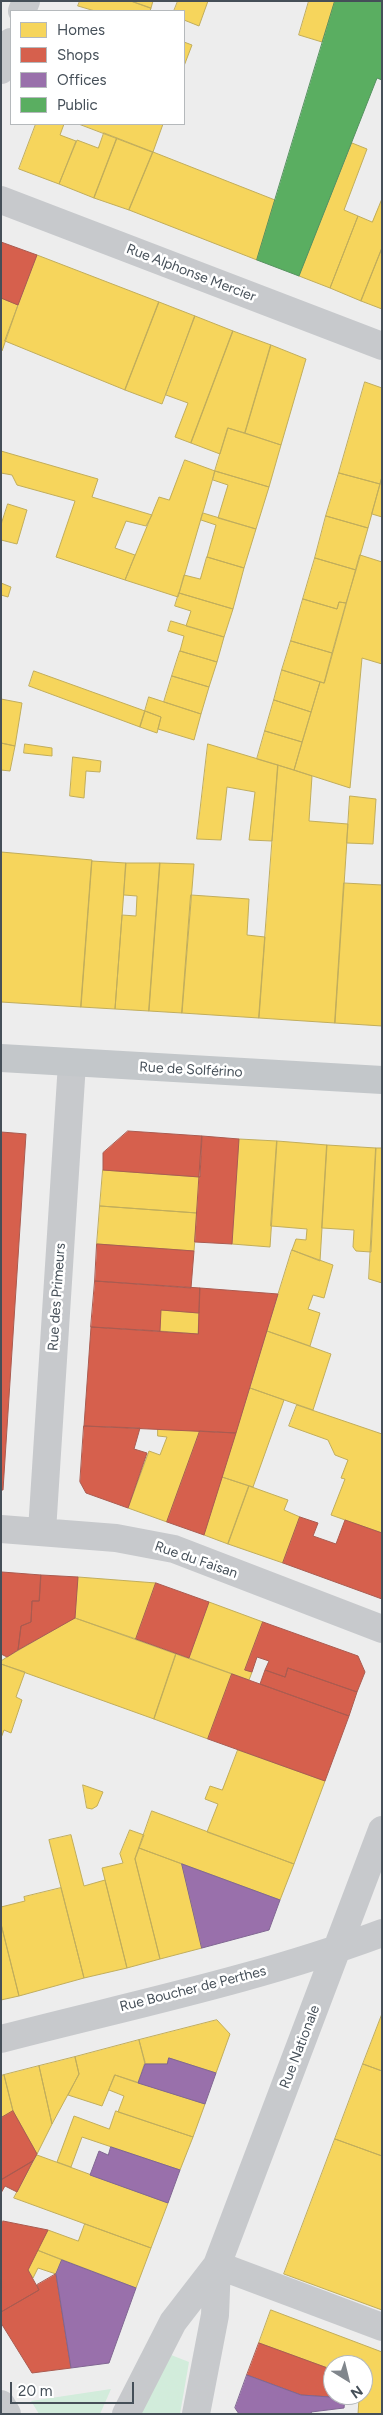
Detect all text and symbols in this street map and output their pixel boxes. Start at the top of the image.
legend [10,10,185,125]
text: Homes [57,21,105,39]
text: Shops [57,46,99,64]
text: Offices [57,71,107,89]
text: Public [57,96,98,114]
street label: Rue Alphonse Mercier [124,241,258,305]
street label: Rue de Solférino [139,1059,243,1081]
street label: Rue des Primeurs [45,1242,69,1352]
street label: Rue du Faisan [152,1538,240,1582]
street label: Rue Boucher de Perthes [118,1963,268,2015]
street label: Rue Nationale [276,2003,324,2091]
north arrow [323,2355,373,2405]
scale bar [12,2372,136,2404]
text: 20 m [18,2382,52,2400]
text: N [347,2382,366,2402]

